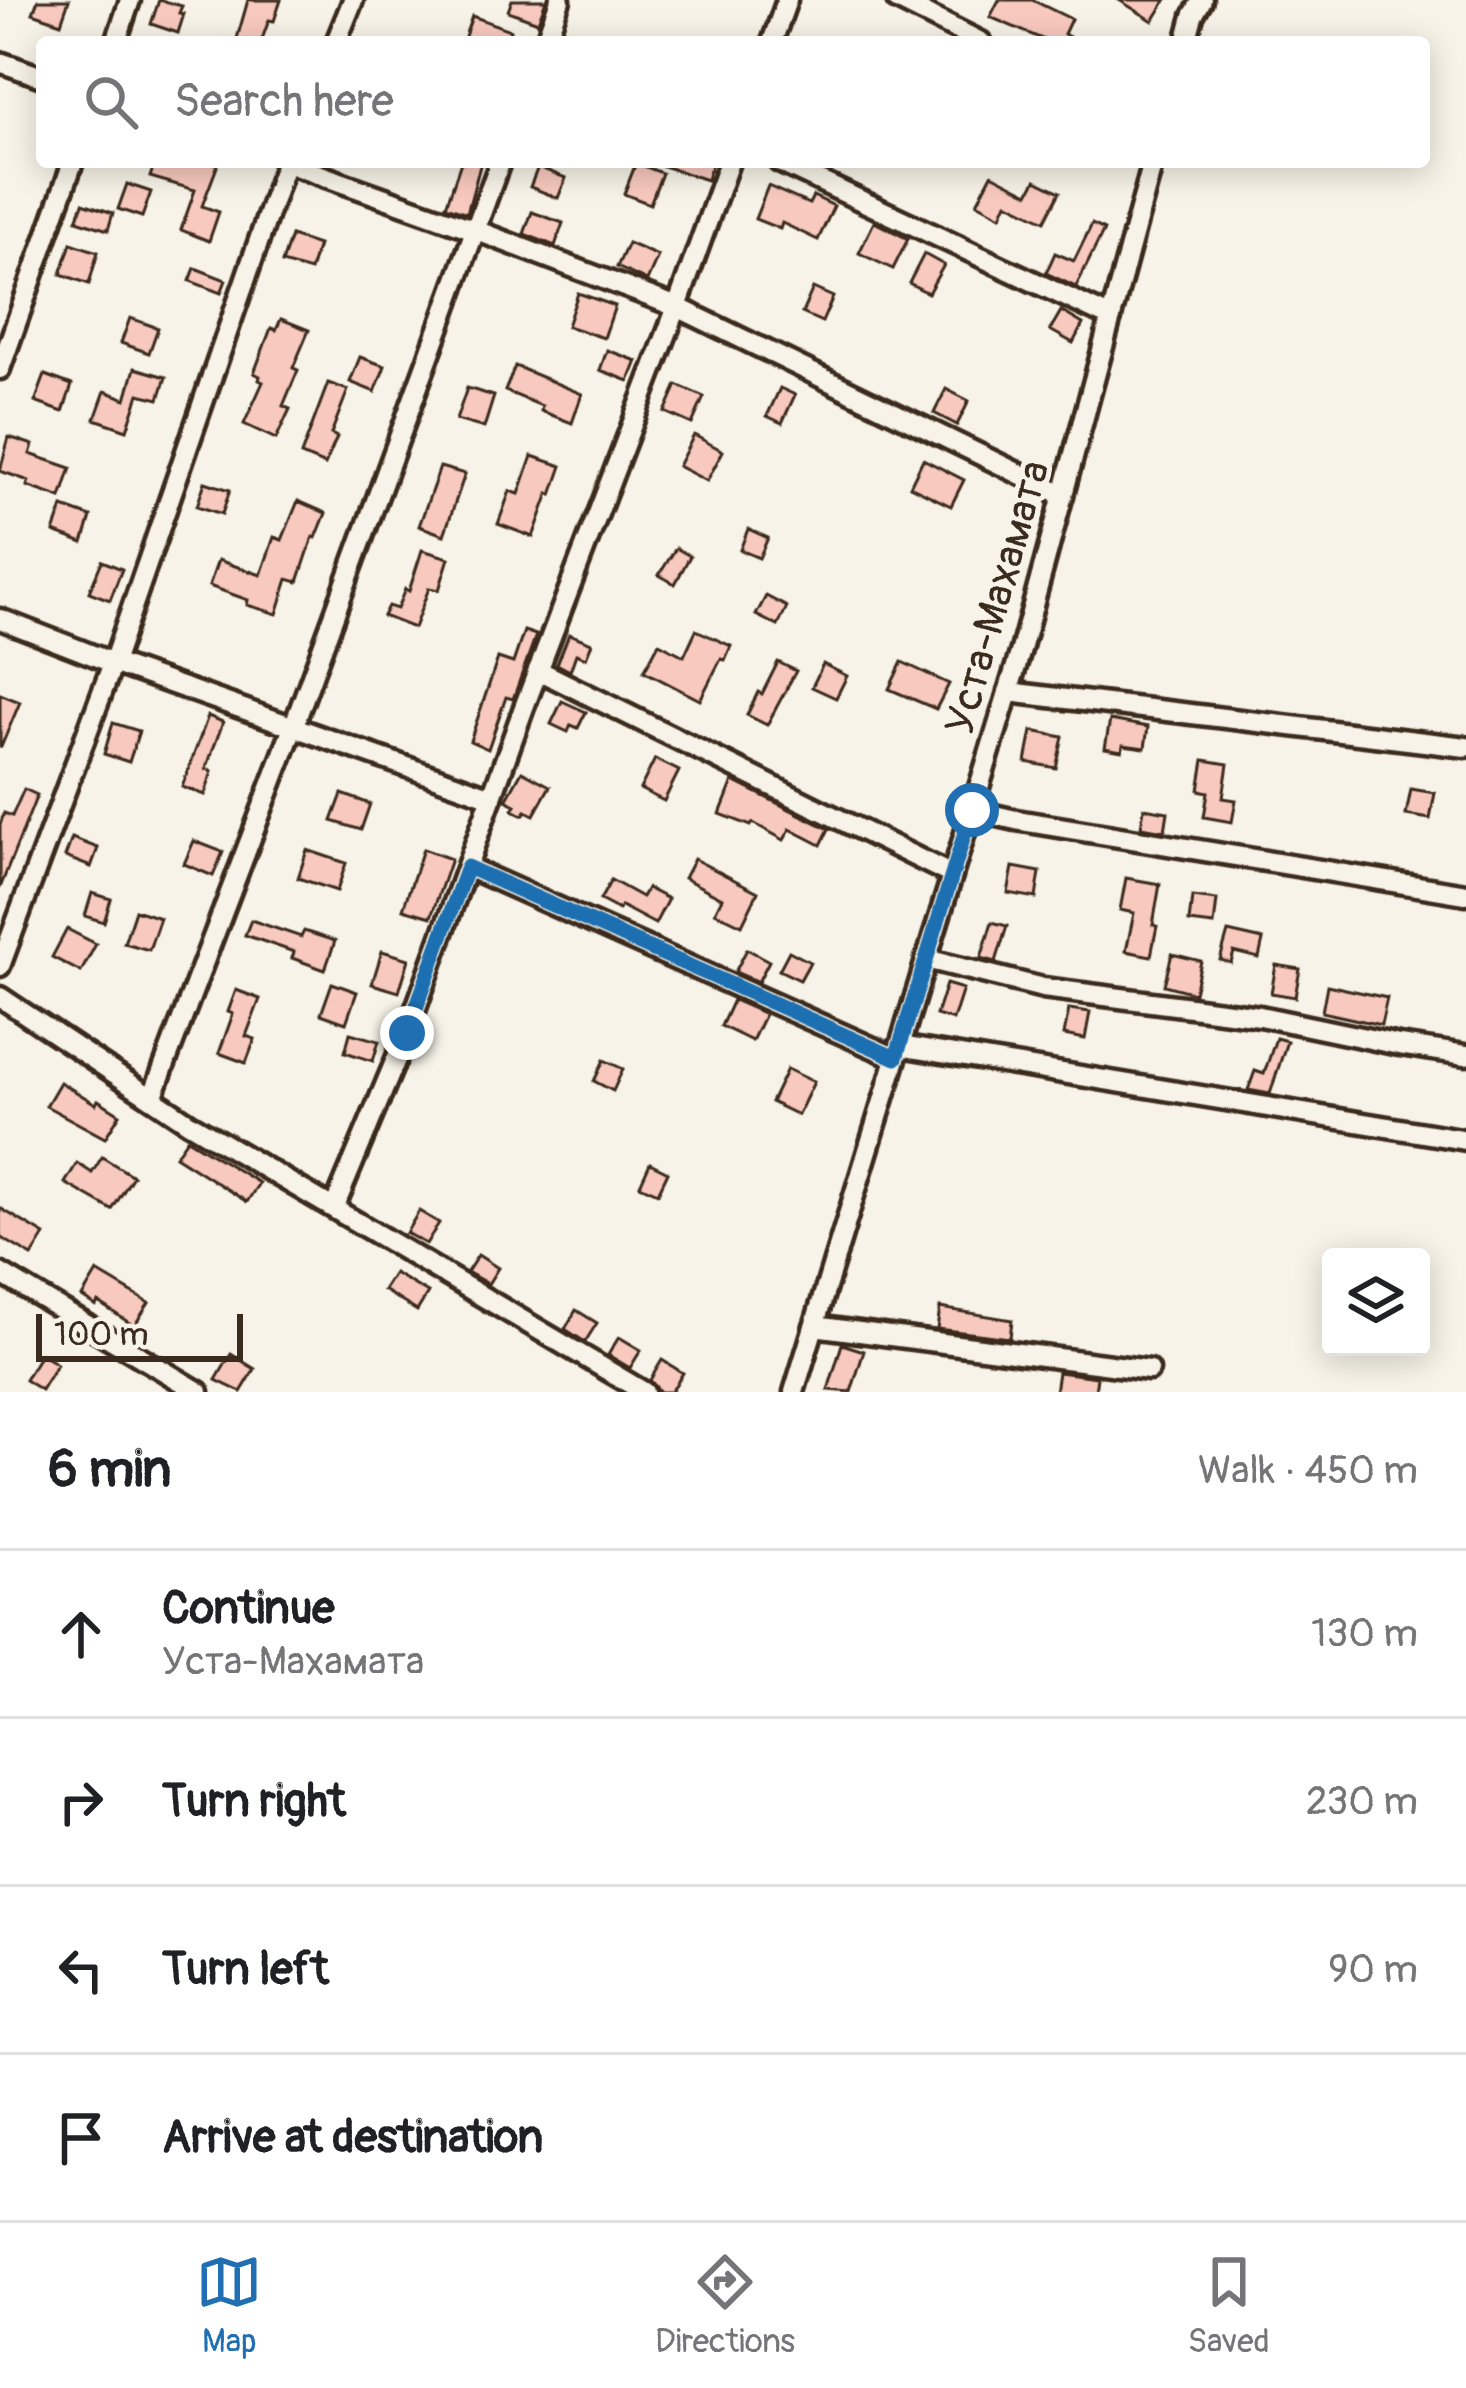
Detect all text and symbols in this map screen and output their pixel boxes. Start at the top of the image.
search box [36,36,1430,168]
icon: search [78,69,144,135]
text: Search here [174,74,394,130]
street label: Уста-Махамата [934,455,1062,740]
route start [945,783,999,837]
route end [380,1006,434,1060]
map controls [1322,1248,1430,1356]
button: layers [1322,1248,1430,1356]
scale bar [36,1308,243,1361]
text: 100 m [54,1314,148,1355]
text: 6 min [48,1438,171,1502]
text: Walk · 450 m [1198,1446,1418,1495]
text: Continue [162,1581,335,1637]
icon: ahead [48,1601,114,1667]
text: 130 m [1311,1609,1418,1658]
text: Уста-Махамата [162,1637,424,1686]
icon: right [48,1769,114,1835]
text: Turn right [162,1774,346,1830]
text: 230 m [1306,1777,1418,1826]
icon: left [48,1937,114,2003]
text: Turn left [162,1942,329,1998]
text: 90 m [1328,1945,1418,1994]
icon: arrive [48,2105,114,2171]
text: Arrive at destination [162,2110,543,2166]
tab: Map [196,2249,262,2362]
tab: Directions [655,2249,795,2362]
tab: Saved [1188,2249,1270,2362]

